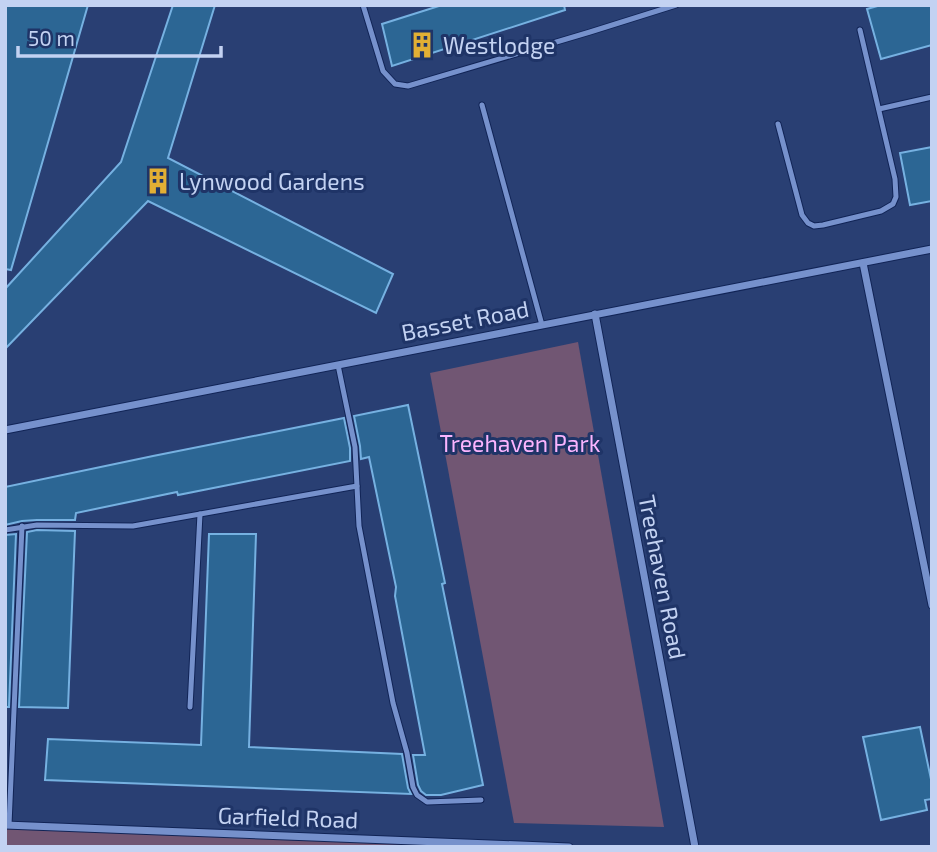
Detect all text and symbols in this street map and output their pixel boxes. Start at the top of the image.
scale bar [18,14,220,58]
text: 50 m [28,25,75,50]
building icon: Westlodge [407,30,437,60]
place label: Westlodge [443,31,555,59]
building icon: Lynwood Gardens [143,166,173,196]
place label: Lynwood Gardens [179,167,365,195]
street label: Basset Road [399,294,531,346]
park label: Treehaven Park [440,429,601,457]
street label: Treehaven Road [633,493,693,661]
street label: Garfield Road [217,801,359,833]

